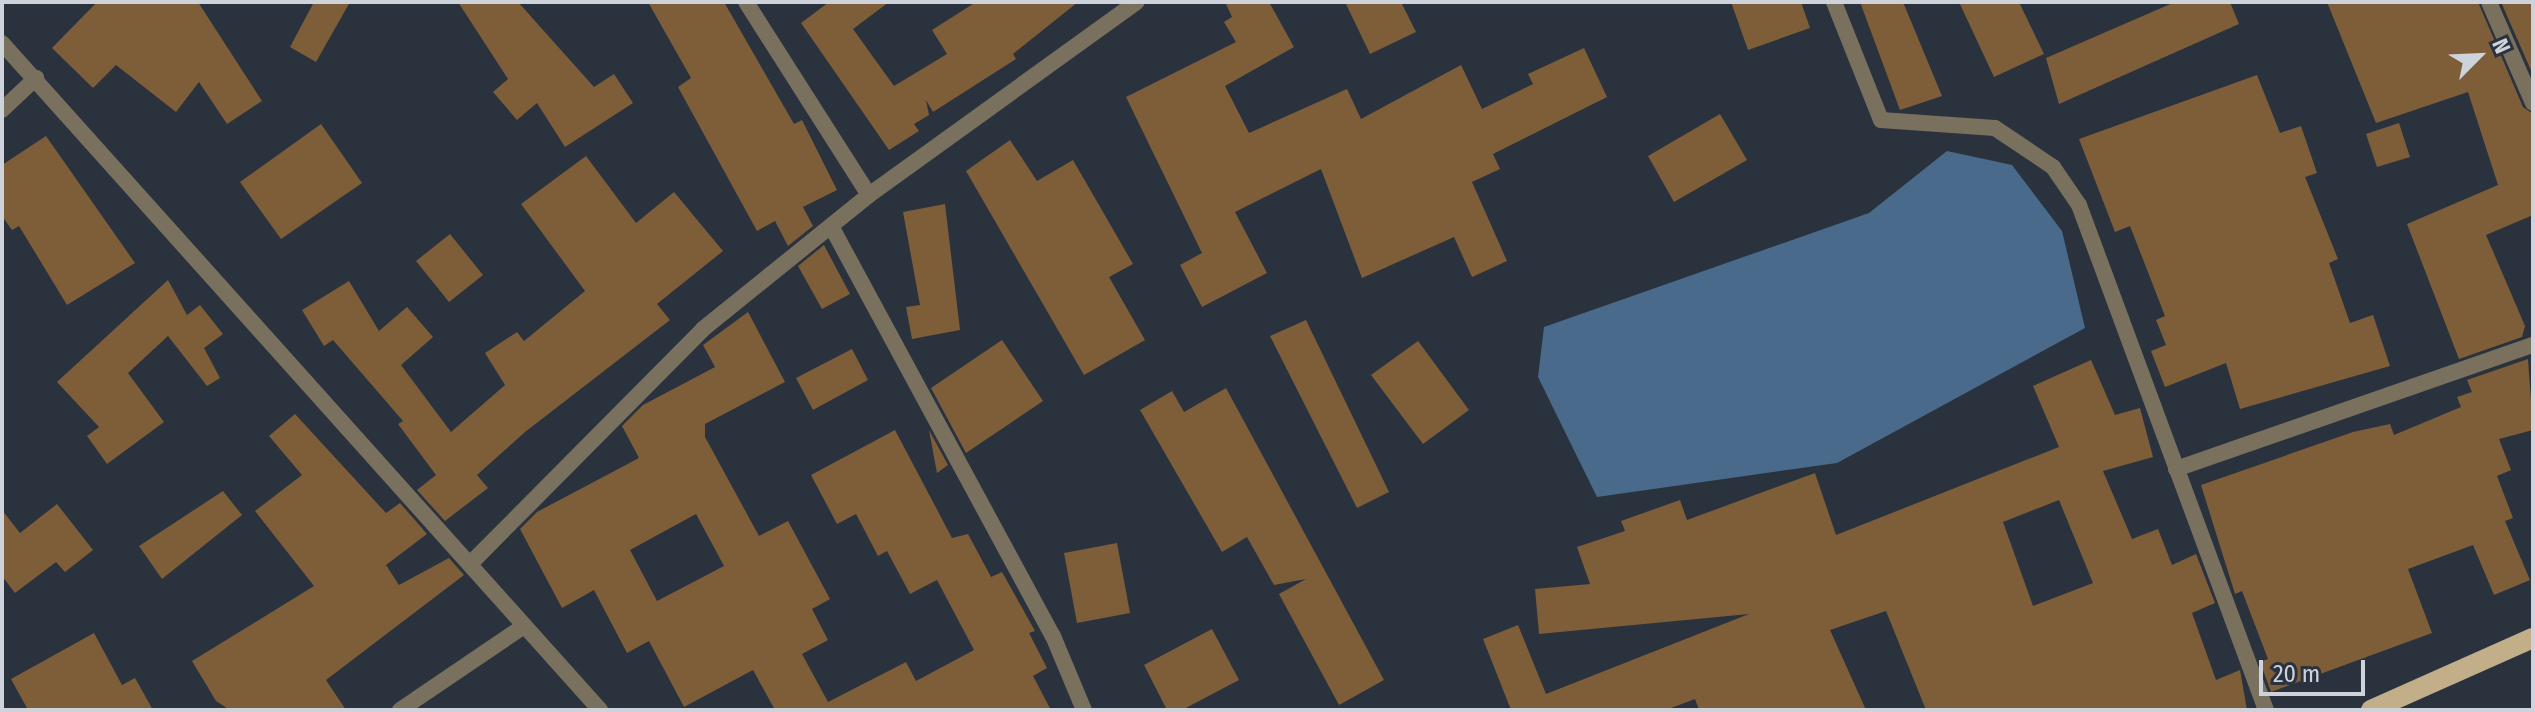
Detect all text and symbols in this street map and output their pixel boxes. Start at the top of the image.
north arrow [2439,16,2519,96]
text: N [2486,35,2516,58]
scale bar [2263,644,2369,694]
text: 20 m [2273,660,2320,688]

